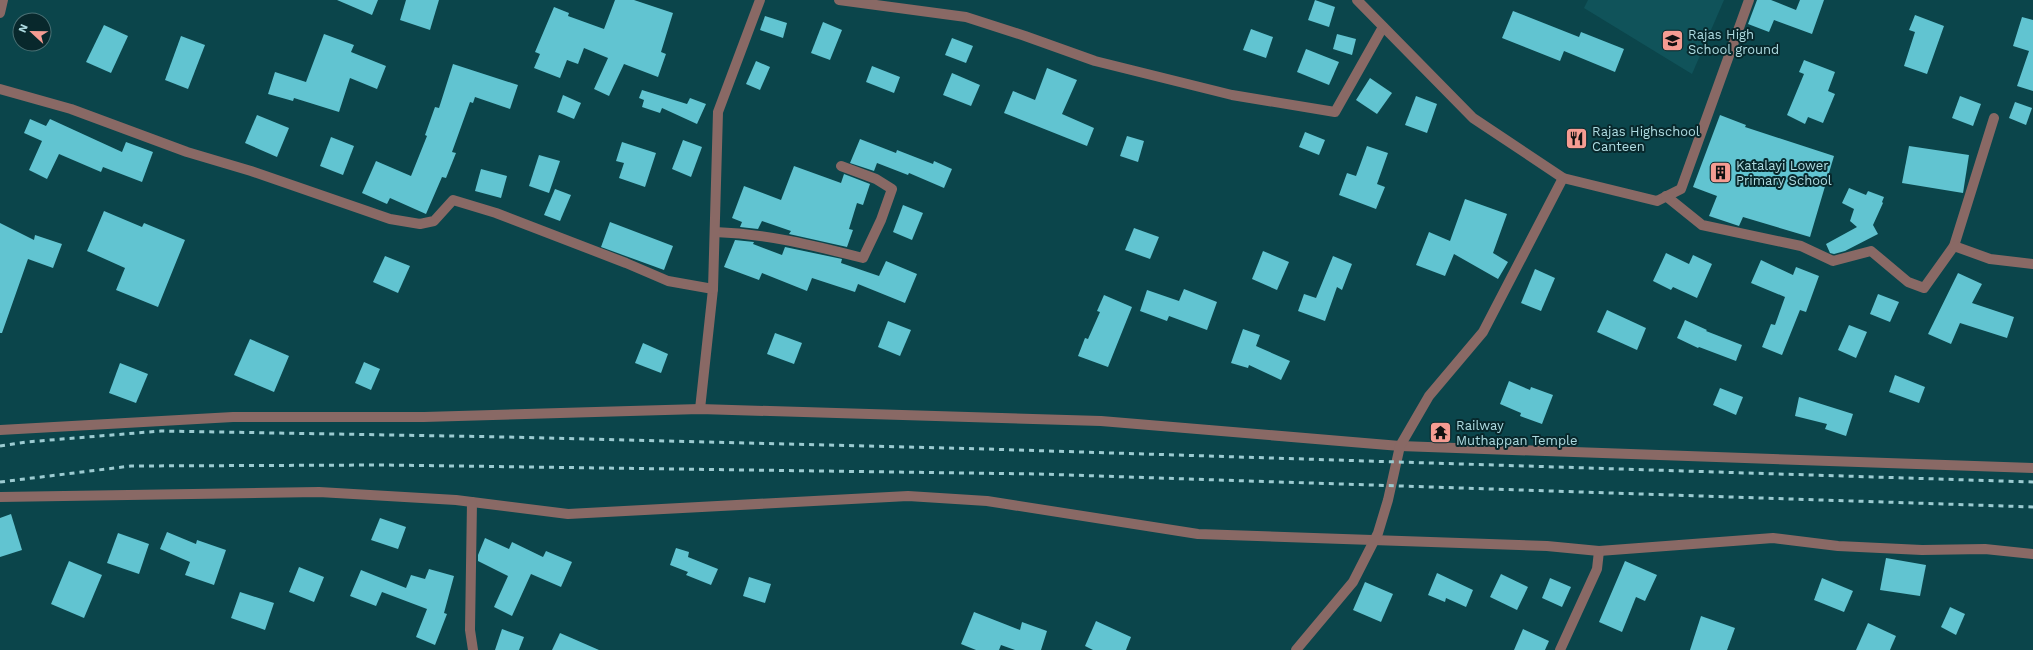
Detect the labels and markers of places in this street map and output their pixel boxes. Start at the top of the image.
place label: Rajas High School ground [1688,27,1779,57]
school or university icon: Rajas High School ground [1659,28,1685,54]
place label: Rajas Highschool Canteen [1592,124,1700,154]
restaurant icon: Rajas Highschool Canteen [1564,125,1590,151]
place label: Katalayi Lower Primary School [1736,158,1832,188]
building icon: Katalayi Lower Primary School [1708,159,1734,185]
place label: Railway Muthappan Temple [1456,418,1578,448]
temple icon: Railway Muthappan Temple [1427,419,1453,445]

